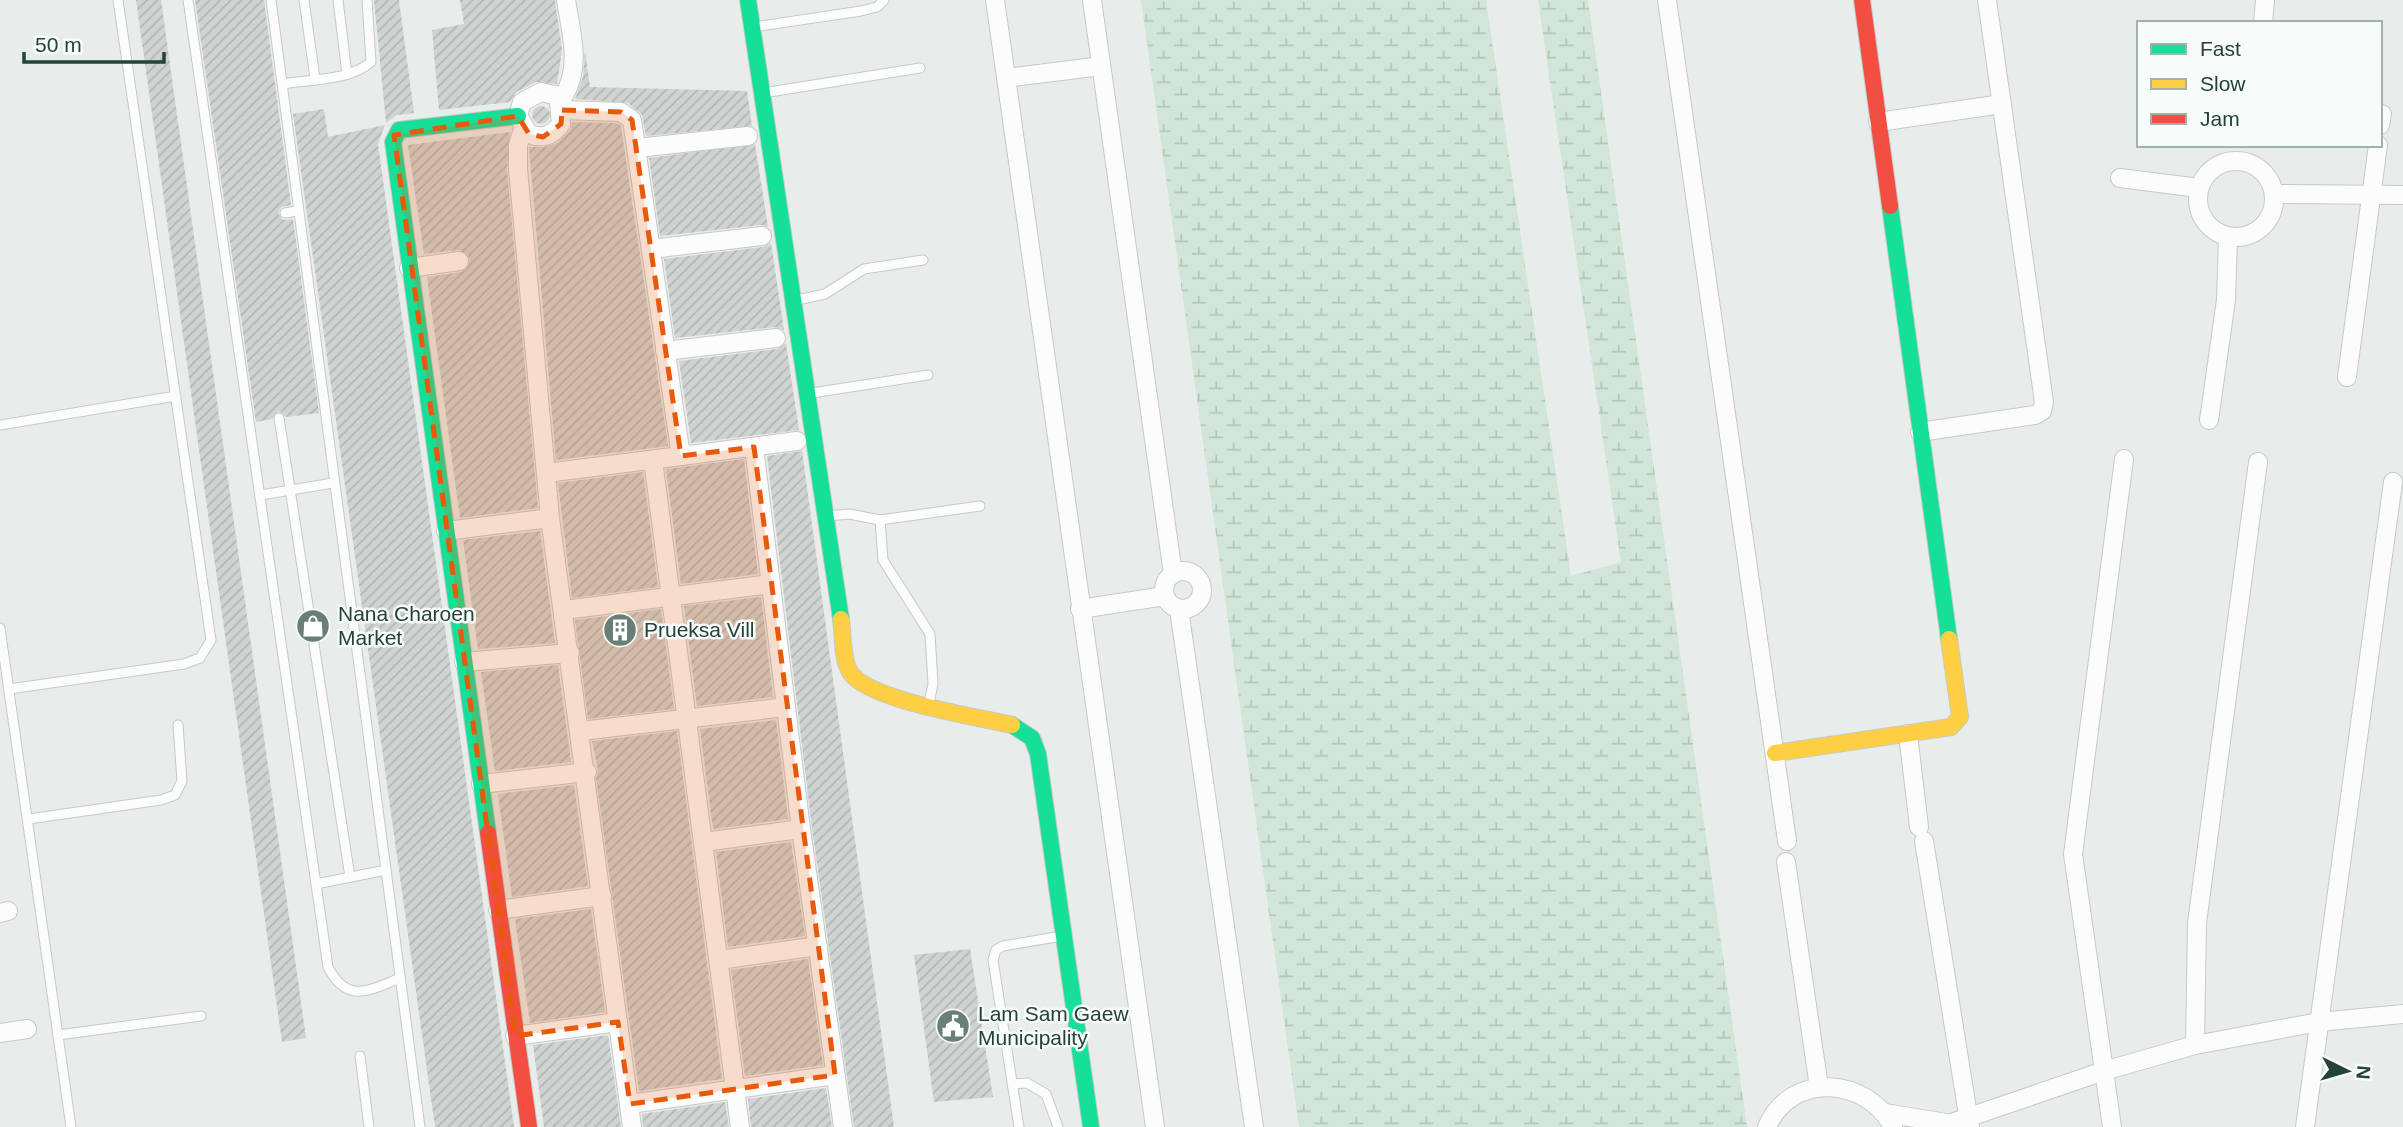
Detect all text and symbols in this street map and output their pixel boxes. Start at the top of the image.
scale bar [24,21,164,65]
legend [2137,21,2382,147]
text: 50 m [35,33,82,56]
text: Fast [2200,37,2241,60]
text: Slow [2200,72,2246,95]
text: Jam [2200,107,2240,130]
place label: Nana Charoen Market [338,602,475,649]
shop icon: Nana Charoen Market [294,607,332,645]
building icon: Prueksa Vill [601,611,639,649]
place label: Prueksa Vill [644,618,755,641]
place label: Lam Sam Gaew Municipality [978,1002,1129,1049]
public building icon: Lam Sam Gaew Municipality [934,1007,972,1045]
north arrow [2312,1036,2382,1106]
text: N [2352,1065,2374,1080]

